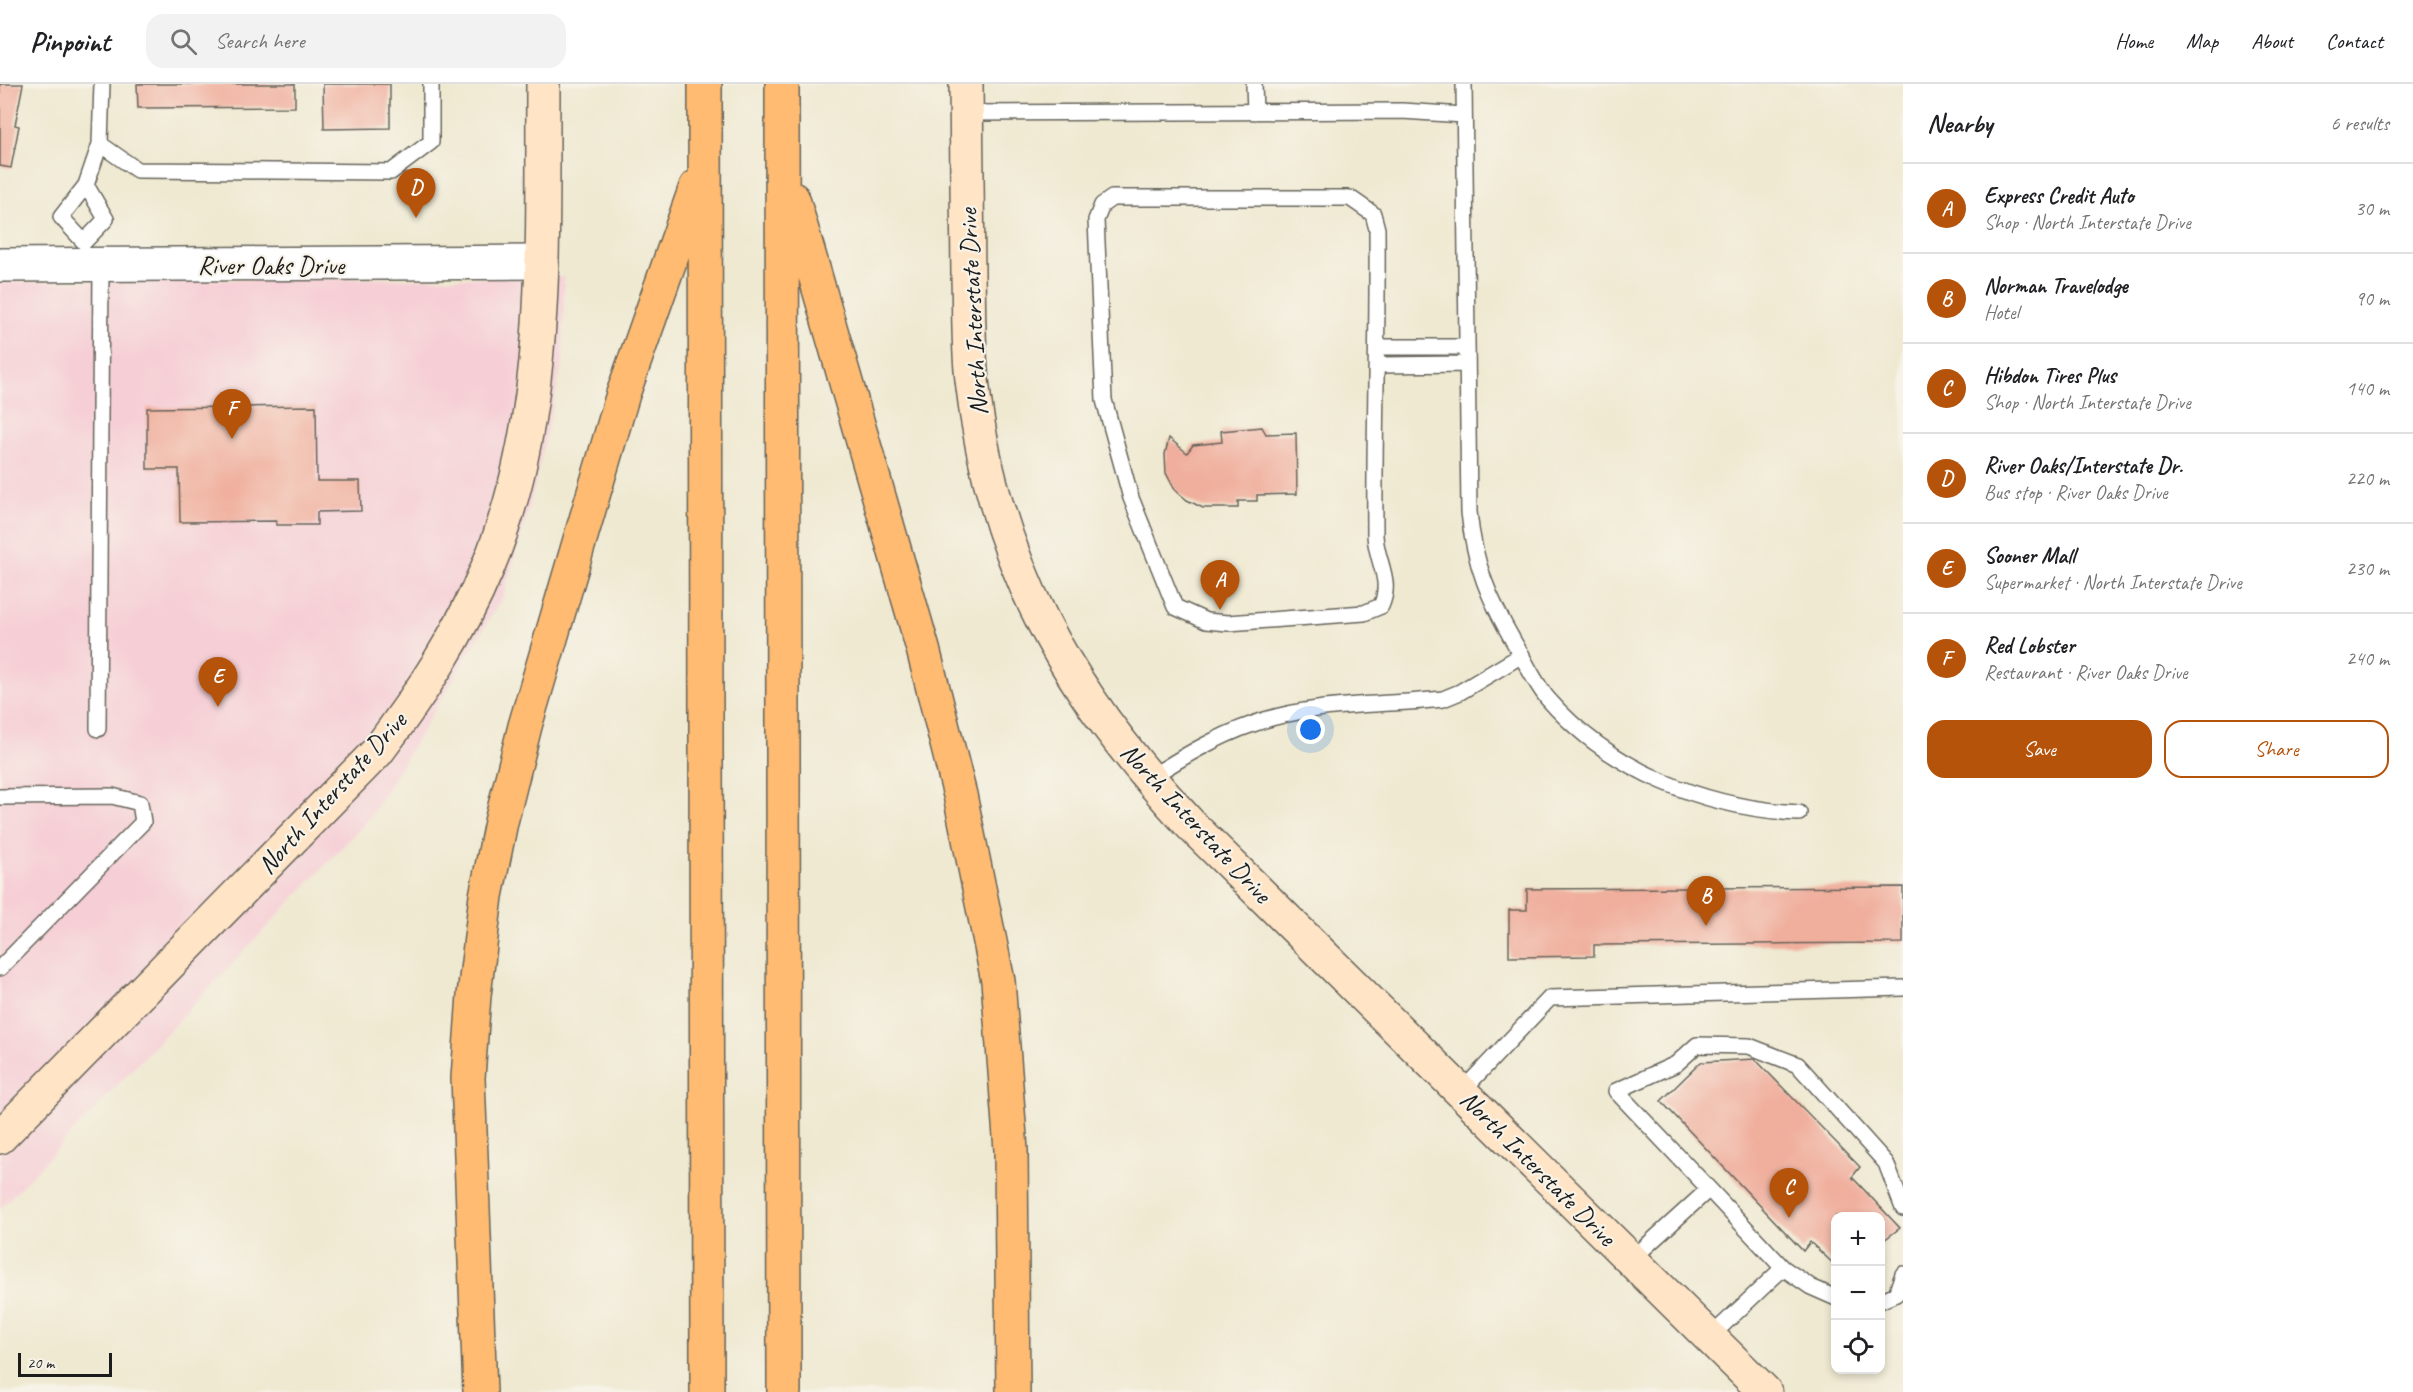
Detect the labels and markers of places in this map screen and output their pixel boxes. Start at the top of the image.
pin: D [396,168,436,218]
pin: F [212,390,252,439]
pin: A [1200,560,1240,610]
pin: E [198,658,238,707]
pin: B [1686,876,1726,926]
pin: C [1770,1168,1808,1218]

